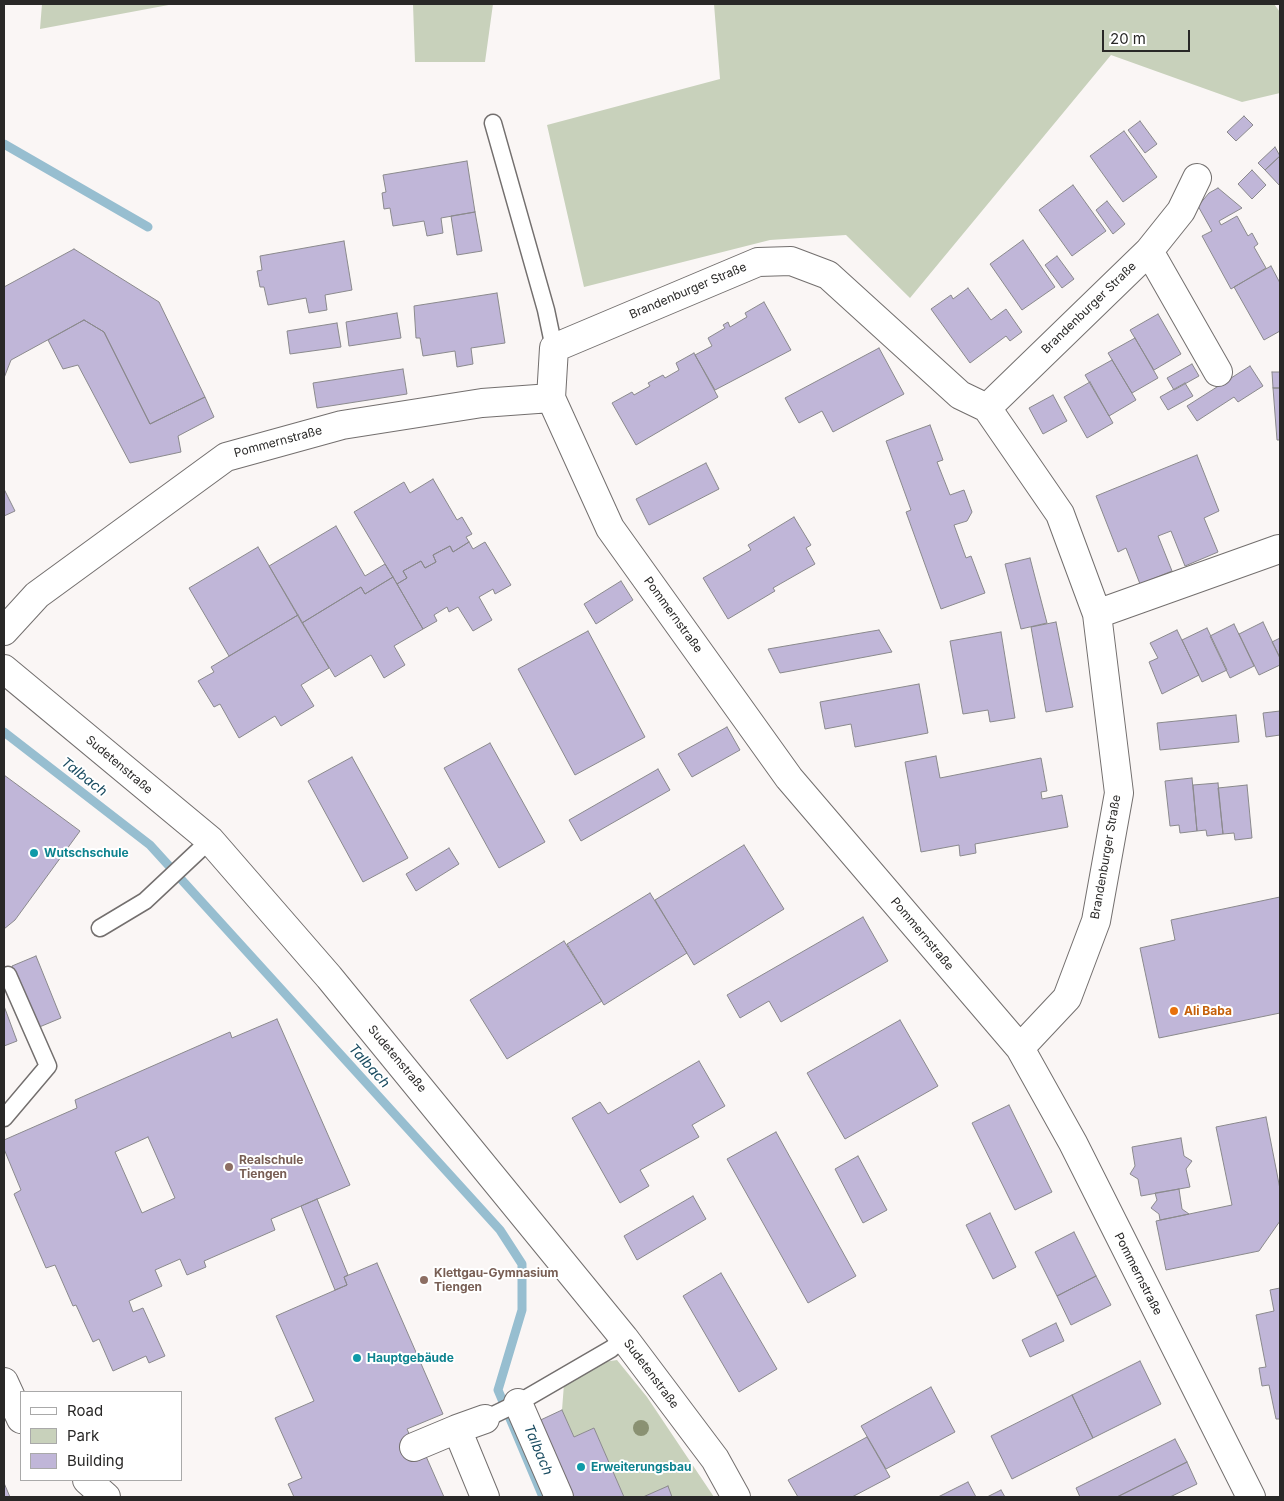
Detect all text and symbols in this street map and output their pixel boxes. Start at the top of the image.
scale bar [1104,20,1192,52]
text: 20 m [1110,29,1146,48]
street label: Brandenburger Straße [1039,259,1139,357]
street label: Brandenburger Straße [627,260,749,322]
street label: Pommernstraße [232,423,324,461]
street label: Pommernstraße [641,574,705,656]
street label: Sudetenstraße [83,733,155,797]
water label: Talbach [58,754,110,800]
street label: Brandenburger Straße [1088,794,1124,920]
place label: Wutschschule [44,846,129,860]
marker: Wutschschule [28,847,40,859]
street label: Pommernstraße [887,895,957,973]
place label: Ali Baba [1184,1004,1232,1018]
marker: Ali Baba [1168,1005,1180,1017]
street label: Sudetenstraße [365,1023,429,1095]
water label: Talbach [345,1041,393,1091]
place label: Realschule Tiengen [239,1153,303,1181]
marker: Realschule Tiengen [223,1161,235,1173]
street label: Pommernstraße [1111,1230,1165,1318]
place label: Klettgau-Gymnasium Tiengen [434,1266,558,1294]
marker: Klettgau-Gymnasium Tiengen [418,1274,430,1286]
street label: Sudetenstraße [620,1337,682,1411]
place label: Hauptgebäude [367,1351,454,1365]
marker: Hauptgebäude [351,1352,363,1364]
legend [20,1391,182,1481]
text: Road [67,1401,103,1420]
water label: Talbach [520,1422,556,1478]
text: Park [67,1426,99,1445]
text: Building [67,1451,124,1470]
place label: Erweiterungsbau [591,1460,691,1474]
marker: Erweiterungsbau [575,1461,587,1473]

